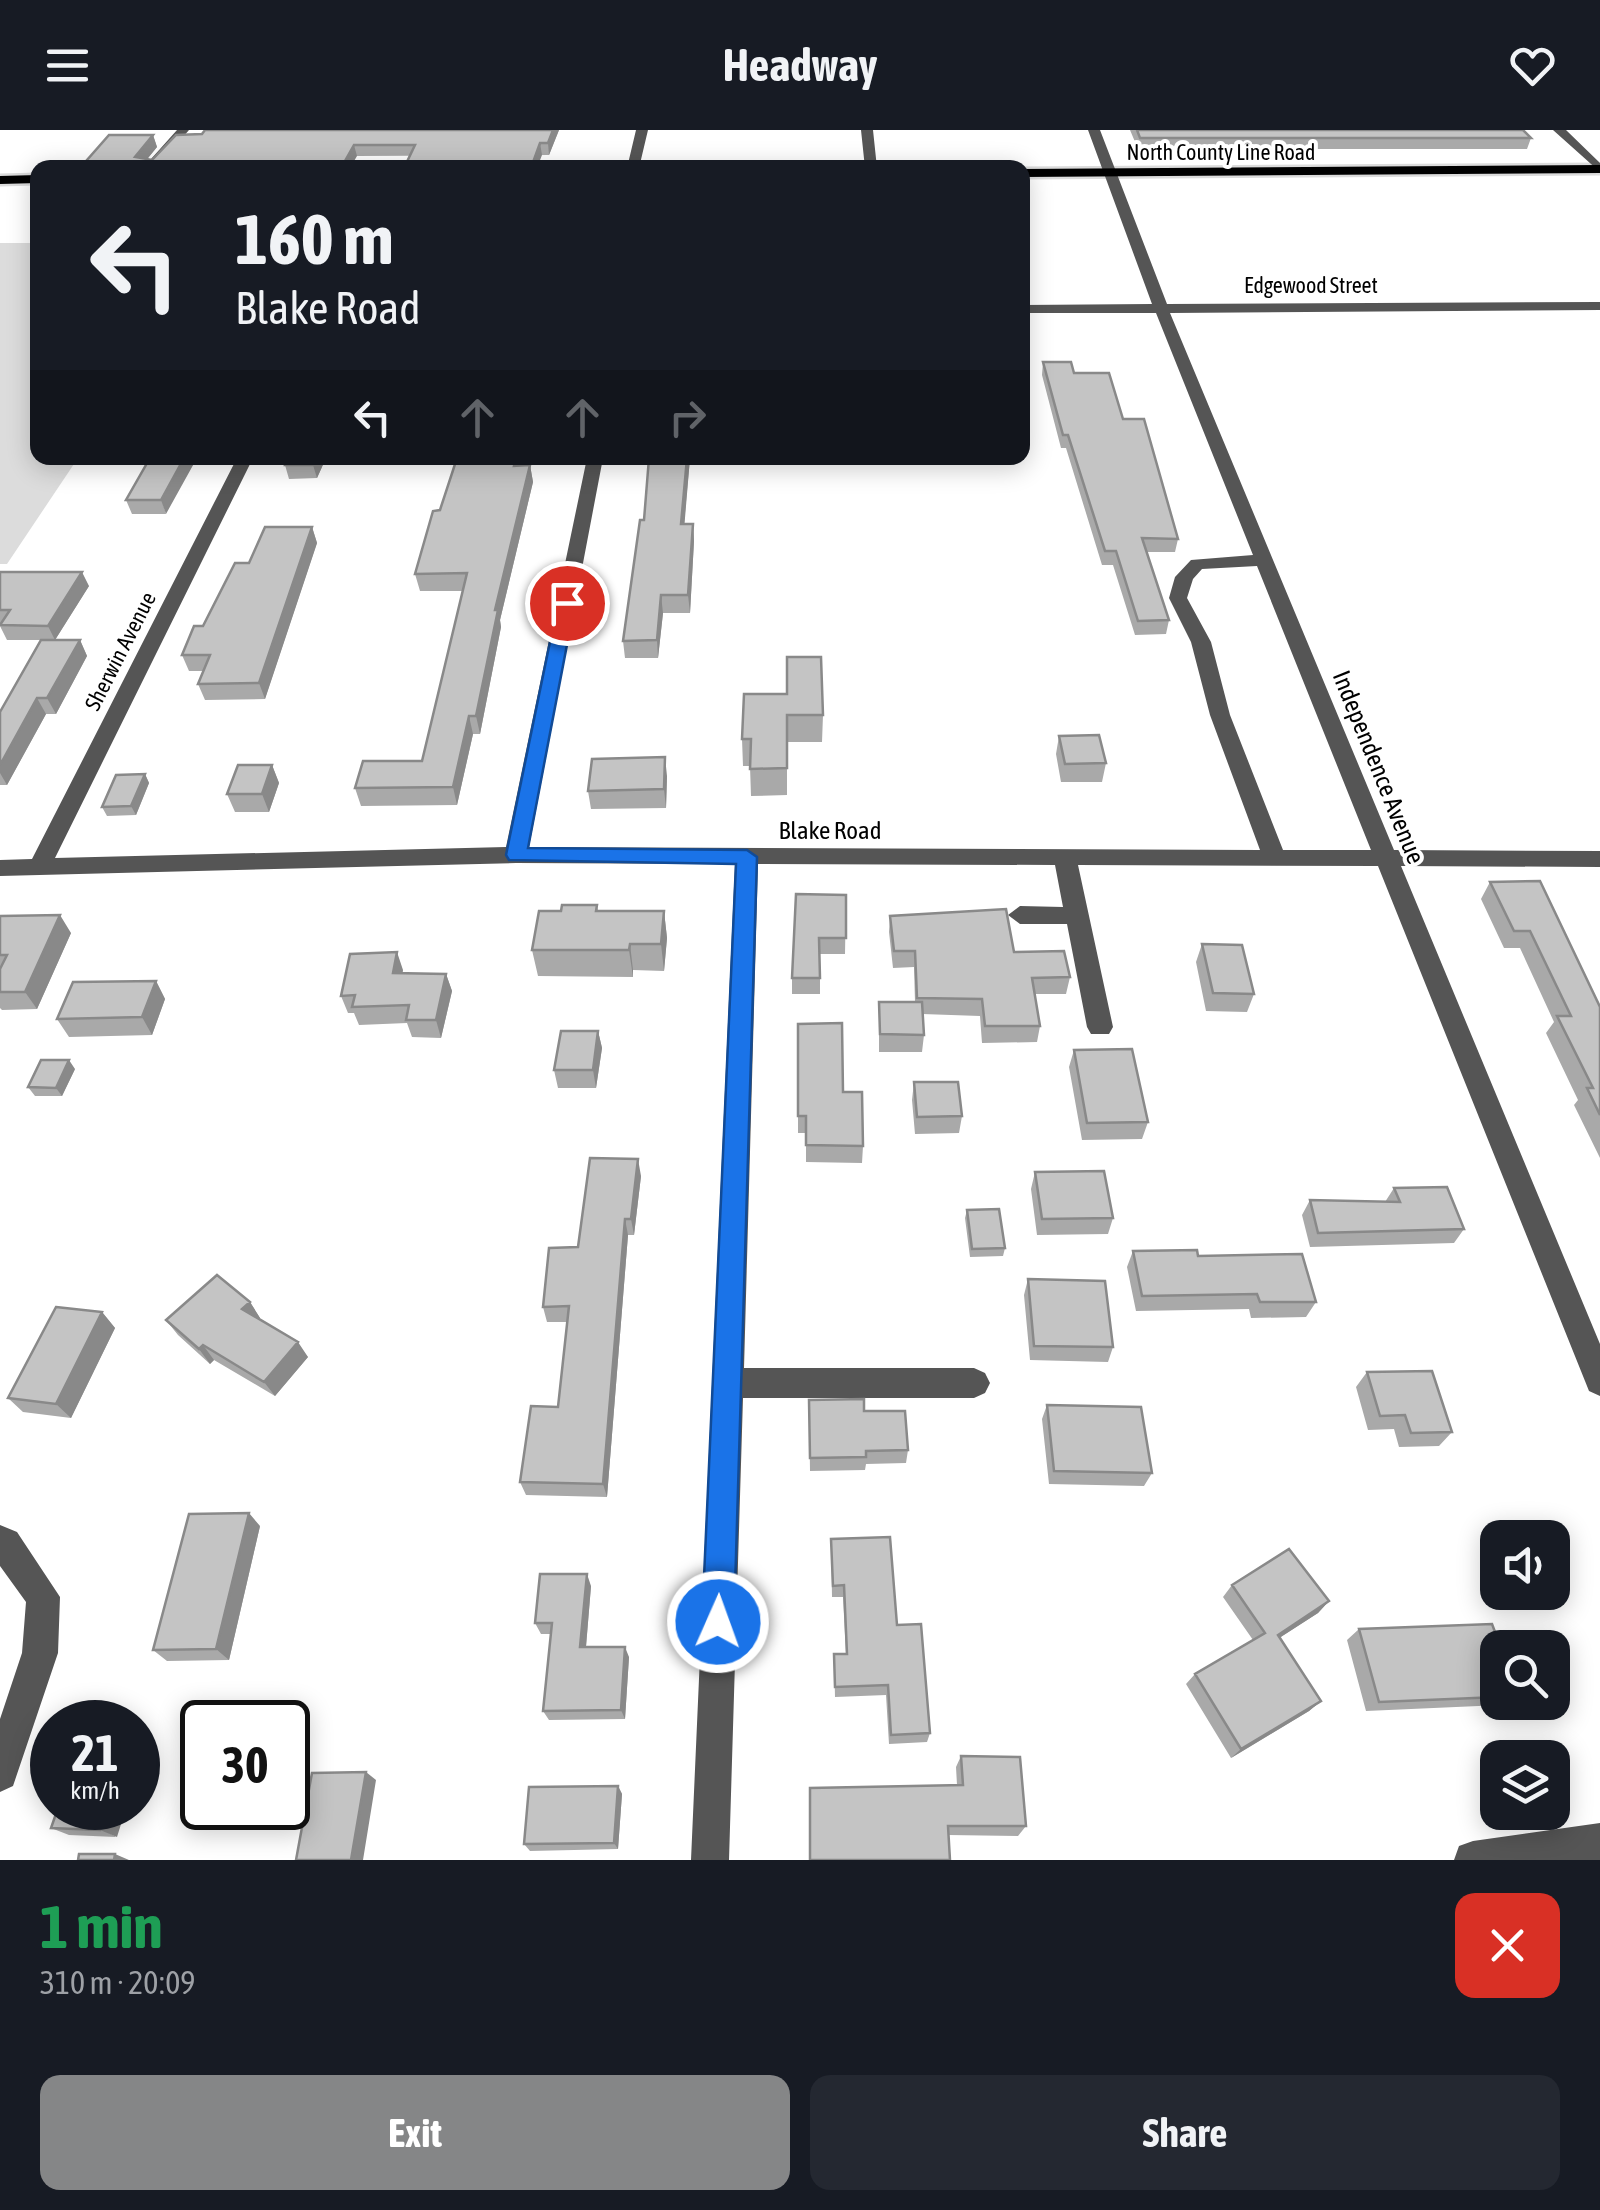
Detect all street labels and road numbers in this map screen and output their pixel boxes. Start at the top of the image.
street label: North County Line Road [1127,139,1315,165]
street label: Edgewood Street [1244,272,1378,298]
street label: Sherwin Avenue [79,588,161,714]
street label: Independence Avenue [1328,666,1430,868]
street label: Blake Road [778,816,882,844]

